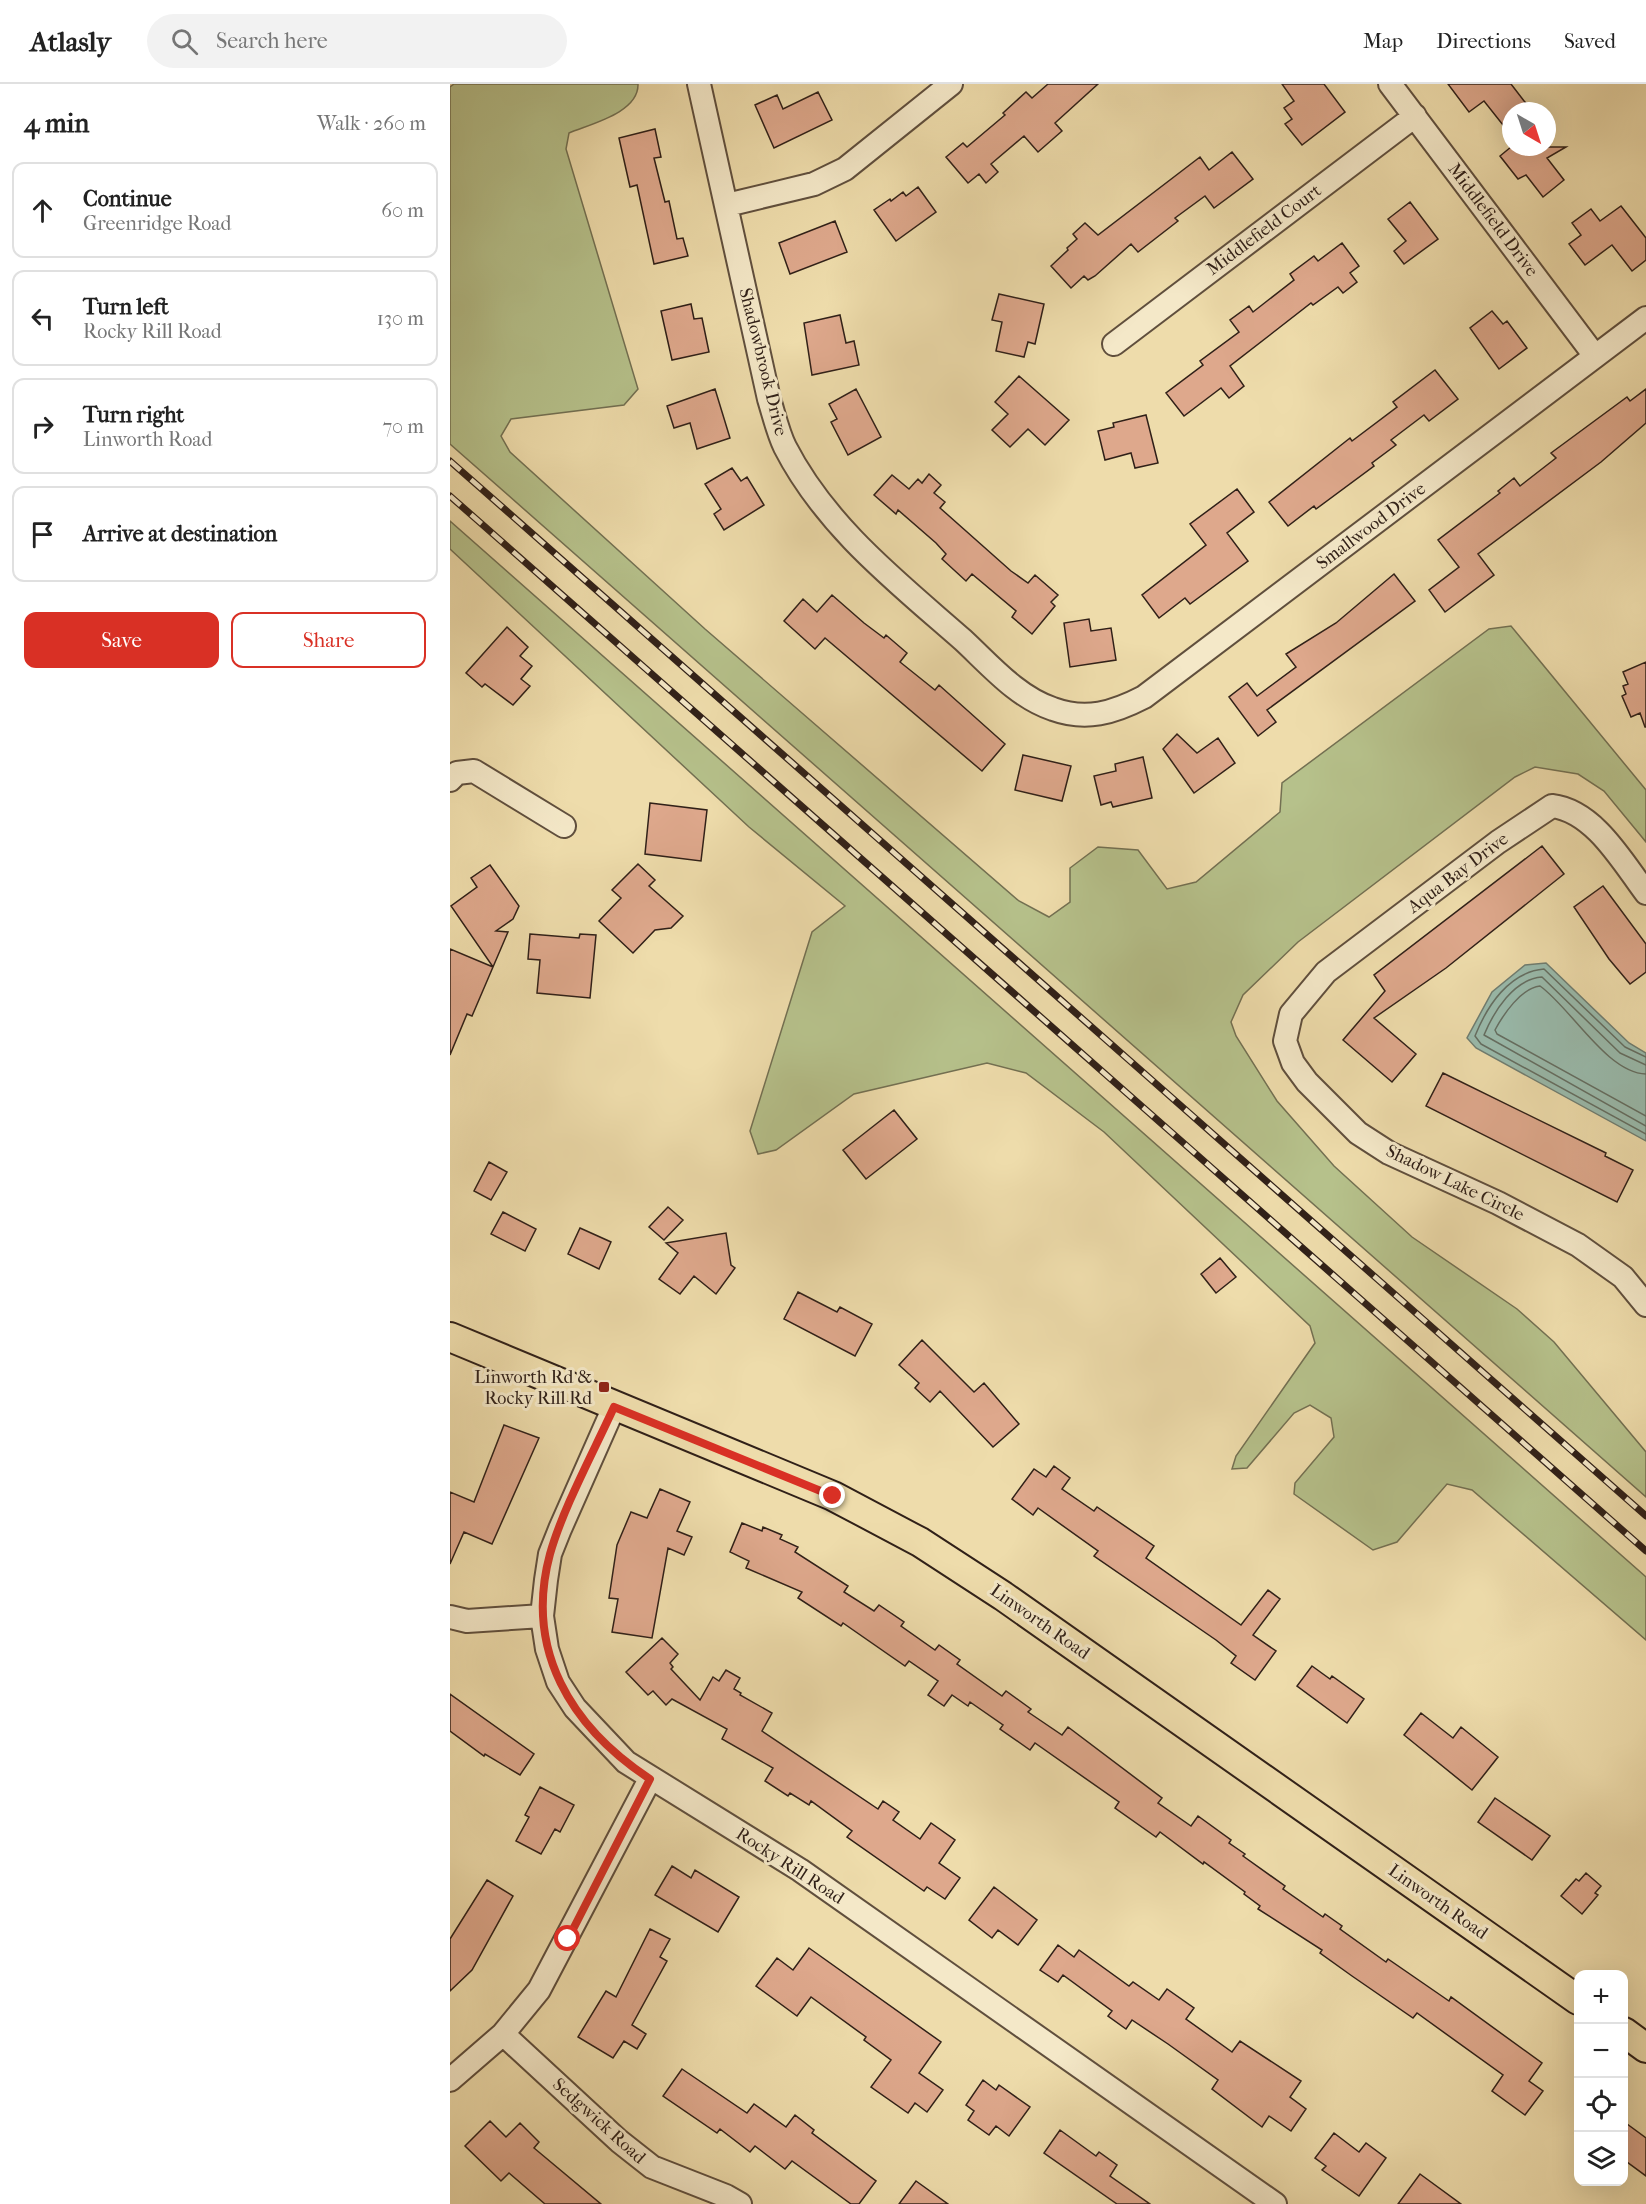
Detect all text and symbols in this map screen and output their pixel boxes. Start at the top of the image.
search box [147,14,567,68]
text: Atlasly [30,25,111,58]
icon: search [168,25,201,58]
text: Search here [216,28,328,54]
text: Map [1363,29,1403,53]
text: Directions [1436,29,1531,53]
text: Saved [1564,29,1616,53]
north arrow [1502,102,1556,156]
text: 4 min [24,108,89,139]
text: Walk · 260 m [317,112,426,135]
street label: Middlefield Drive [1444,159,1542,281]
street label: Middlefield Court [1203,180,1326,280]
text: Continue [83,186,172,212]
icon: ahead [26,194,59,227]
text: 60 m [381,199,424,222]
text: Greenridge Road [83,212,232,235]
street label: Shadowbrook Drive [734,286,792,438]
text: Turn left [83,294,169,320]
icon: left [26,302,59,335]
text: 130 m [377,307,424,330]
text: Rocky Rill Road [83,320,222,343]
text: Turn right [83,402,184,428]
icon: right [26,410,59,443]
text: 70 m [382,415,424,438]
text: Linworth Road [83,428,212,451]
street label: Smallwood Drive [1312,478,1430,574]
icon: arrive [26,518,59,551]
text: Arrive at destination [83,521,277,547]
button: Save [24,612,219,668]
button: Share [231,612,426,668]
street label: Aqua Bay Drive [1403,828,1512,918]
street label: Shadow Lake Circle [1383,1140,1528,1226]
place label: Linworth Rd & Rocky Rill Rd [474,1367,592,1409]
marker: Linworth Rd & Rocky Rill Rd [597,1380,611,1394]
route end [819,1482,845,1508]
street label: Linworth Road [986,1580,1094,1664]
street label: Rocky Rill Road [732,1823,848,1909]
street label: Linworth Road [1384,1860,1492,1944]
route start [554,1925,580,1951]
map controls [1574,1970,1628,2186]
button: + [1574,1970,1628,2024]
button: − [1574,2024,1628,2078]
street label: Sedgwick Road [548,2074,650,2168]
button: locate [1574,2078,1628,2132]
button: layers [1574,2132,1628,2186]

